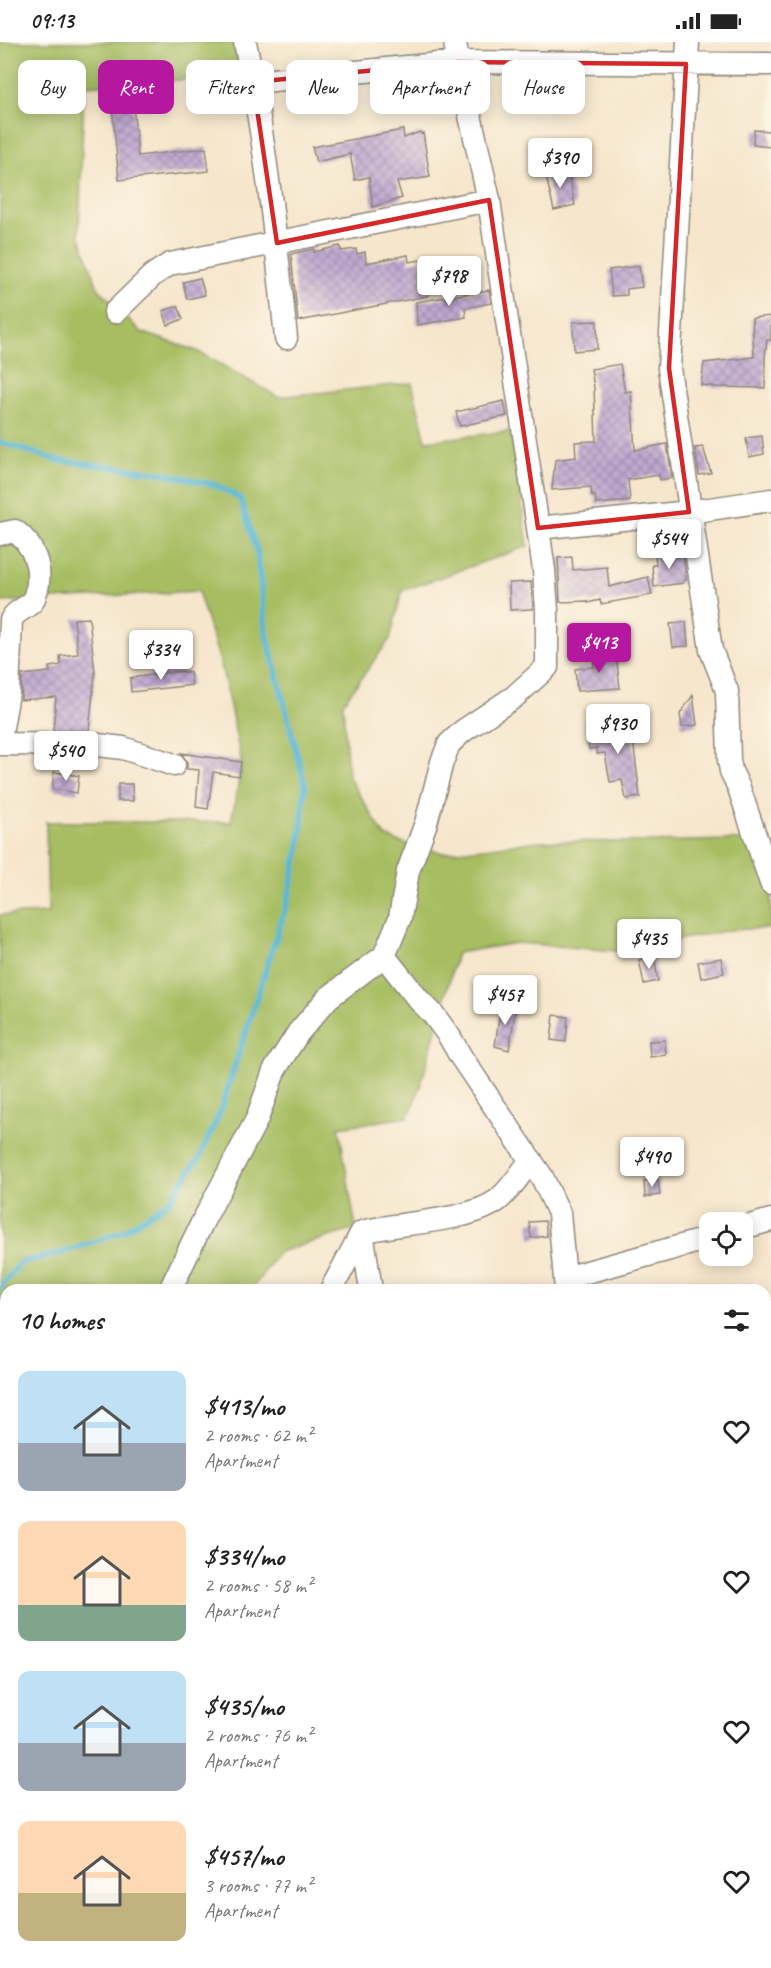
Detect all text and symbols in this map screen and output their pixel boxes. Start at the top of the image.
text: 09:13 [30,7,74,35]
chip: Buy [18,60,86,114]
chip: Rent [98,60,174,114]
chip: Filters [186,60,274,114]
chip: New [286,60,358,114]
chip: Apartment [370,60,490,114]
chip: House [502,60,585,114]
pin: $390 [524,138,596,189]
text: $390 [542,145,578,170]
pin: $798 [413,256,485,307]
text: $798 [431,263,467,288]
pin: $544 [633,519,705,570]
text: $544 [651,526,687,551]
pin: $413 [563,623,635,674]
pin: $334 [125,630,197,681]
text: $413 [581,630,617,655]
text: $334 [143,637,179,662]
pin: $930 [582,704,654,755]
text: $930 [600,711,636,736]
pin: $540 [30,731,102,782]
text: $540 [48,738,84,763]
pin: $435 [613,919,685,970]
text: $435 [631,926,667,951]
pin: $457 [469,975,541,1026]
text: $457 [487,982,523,1007]
pin: $490 [616,1137,688,1188]
text: $490 [634,1144,670,1169]
map controls [699,1212,753,1266]
button: locate [699,1212,753,1266]
text: 10 homes [18,1304,103,1337]
icon: filters [720,1304,753,1337]
text: $413/mo [204,1390,284,1423]
icon: home [66,1395,138,1467]
icon: heart [720,1415,753,1448]
text: 2 rooms · 62 m² [204,1423,312,1448]
text: Apartment [204,1448,277,1473]
text: $334/mo [204,1540,284,1573]
icon: home [66,1545,138,1617]
icon: heart [720,1565,753,1598]
text: 2 rooms · 58 m² [204,1573,312,1598]
text: Apartment [204,1598,277,1623]
text: $435/mo [204,1690,284,1723]
icon: home [66,1695,138,1767]
icon: heart [720,1715,753,1748]
text: 2 rooms · 76 m² [204,1723,312,1748]
text: Apartment [204,1748,277,1773]
text: $457/mo [204,1840,284,1873]
icon: home [66,1845,138,1917]
icon: heart [720,1865,753,1898]
text: 3 rooms · 77 m² [204,1873,312,1898]
text: Apartment [204,1898,277,1923]

